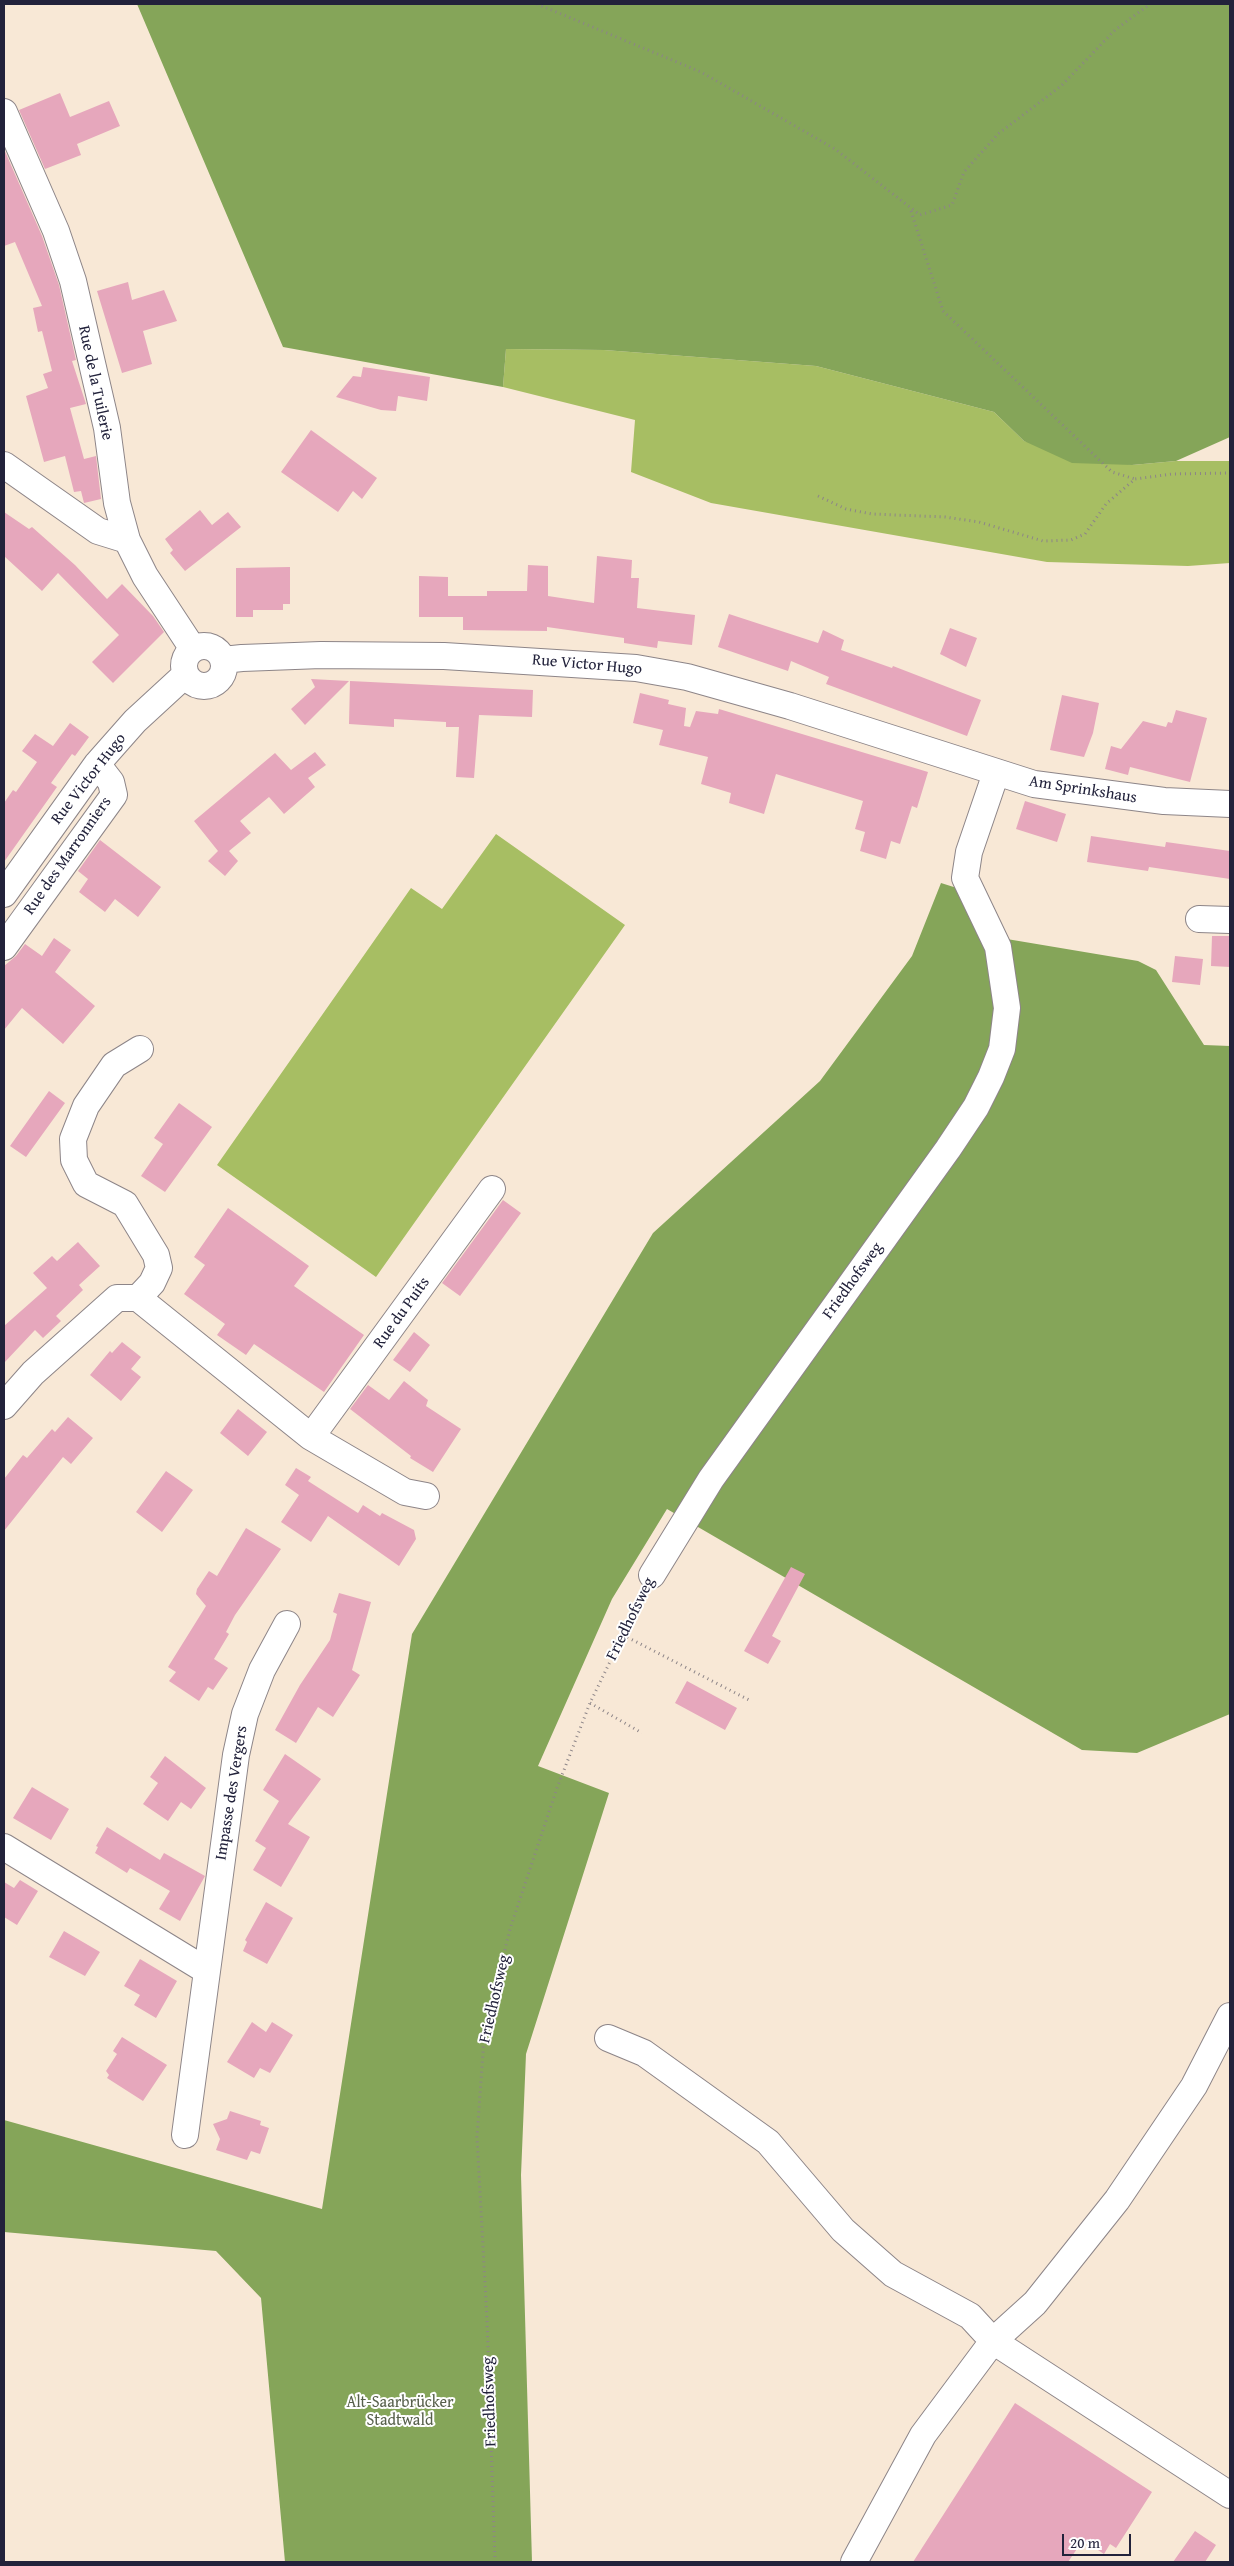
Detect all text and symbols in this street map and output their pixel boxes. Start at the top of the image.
street label: Rue de la Tuilerie [73,324,117,442]
street label: Rue Victor Hugo [531,651,643,679]
street label: Rue Victor Hugo [47,730,131,828]
street label: Am Sprinkshaus [1028,772,1138,808]
street label: Rue des Marronniers [20,793,116,919]
street label: Friedhofsweg [819,1239,887,1323]
street label: Rue du Puits [370,1274,434,1352]
street label: Friedhofsweg [603,1574,659,1664]
street label: Impasse des Vergers [212,1724,252,1862]
street label: Friedhofsweg [476,1953,514,2045]
street label: Friedhofsweg [479,2357,501,2447]
park label: Alt-Saarbrücker Stadtwald [346,2393,454,2431]
scale bar [1064,2524,1133,2556]
text: 20 m [1070,2532,1100,2553]

